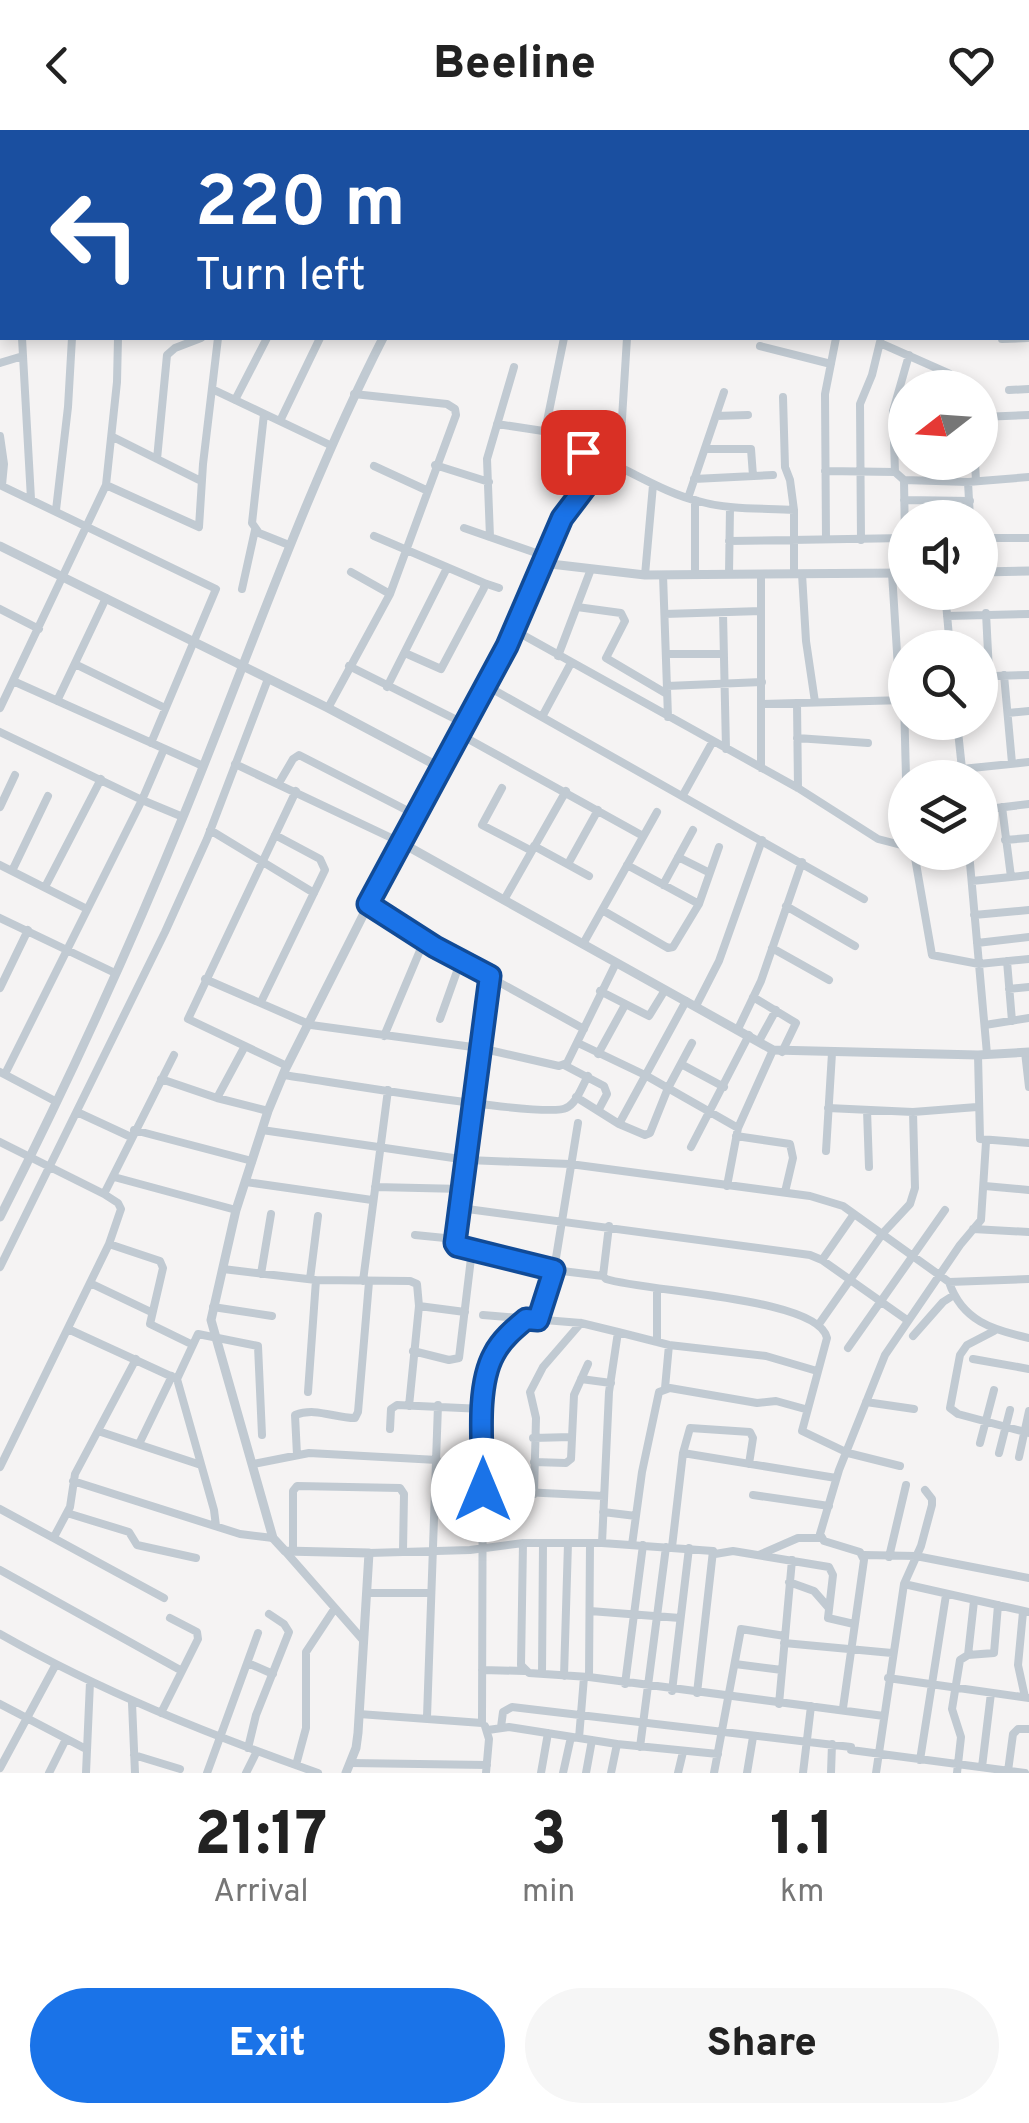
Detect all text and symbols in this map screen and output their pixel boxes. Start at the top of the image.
text: Beeline [433,37,596,94]
icon: back [30,38,85,93]
icon: heart [944,38,999,93]
text: 220 m [195,162,405,251]
icon: left [30,170,160,300]
text: Turn left [195,249,366,306]
north arrow [888,370,998,480]
map controls [888,370,998,870]
pin [541,410,626,495]
icon: arrive [556,425,611,480]
button: sound [888,500,998,610]
button: search [888,630,998,740]
button: layers [888,760,998,870]
position arrow [431,1438,535,1542]
text: 21:17 [195,1800,328,1876]
text: 3 [531,1800,567,1876]
text: 1.1 [770,1800,834,1876]
text: Arrival [213,1873,309,1913]
text: min [522,1873,575,1913]
text: km [780,1873,824,1913]
button: Exit [30,1988,505,2103]
button: Share [525,1988,999,2103]

